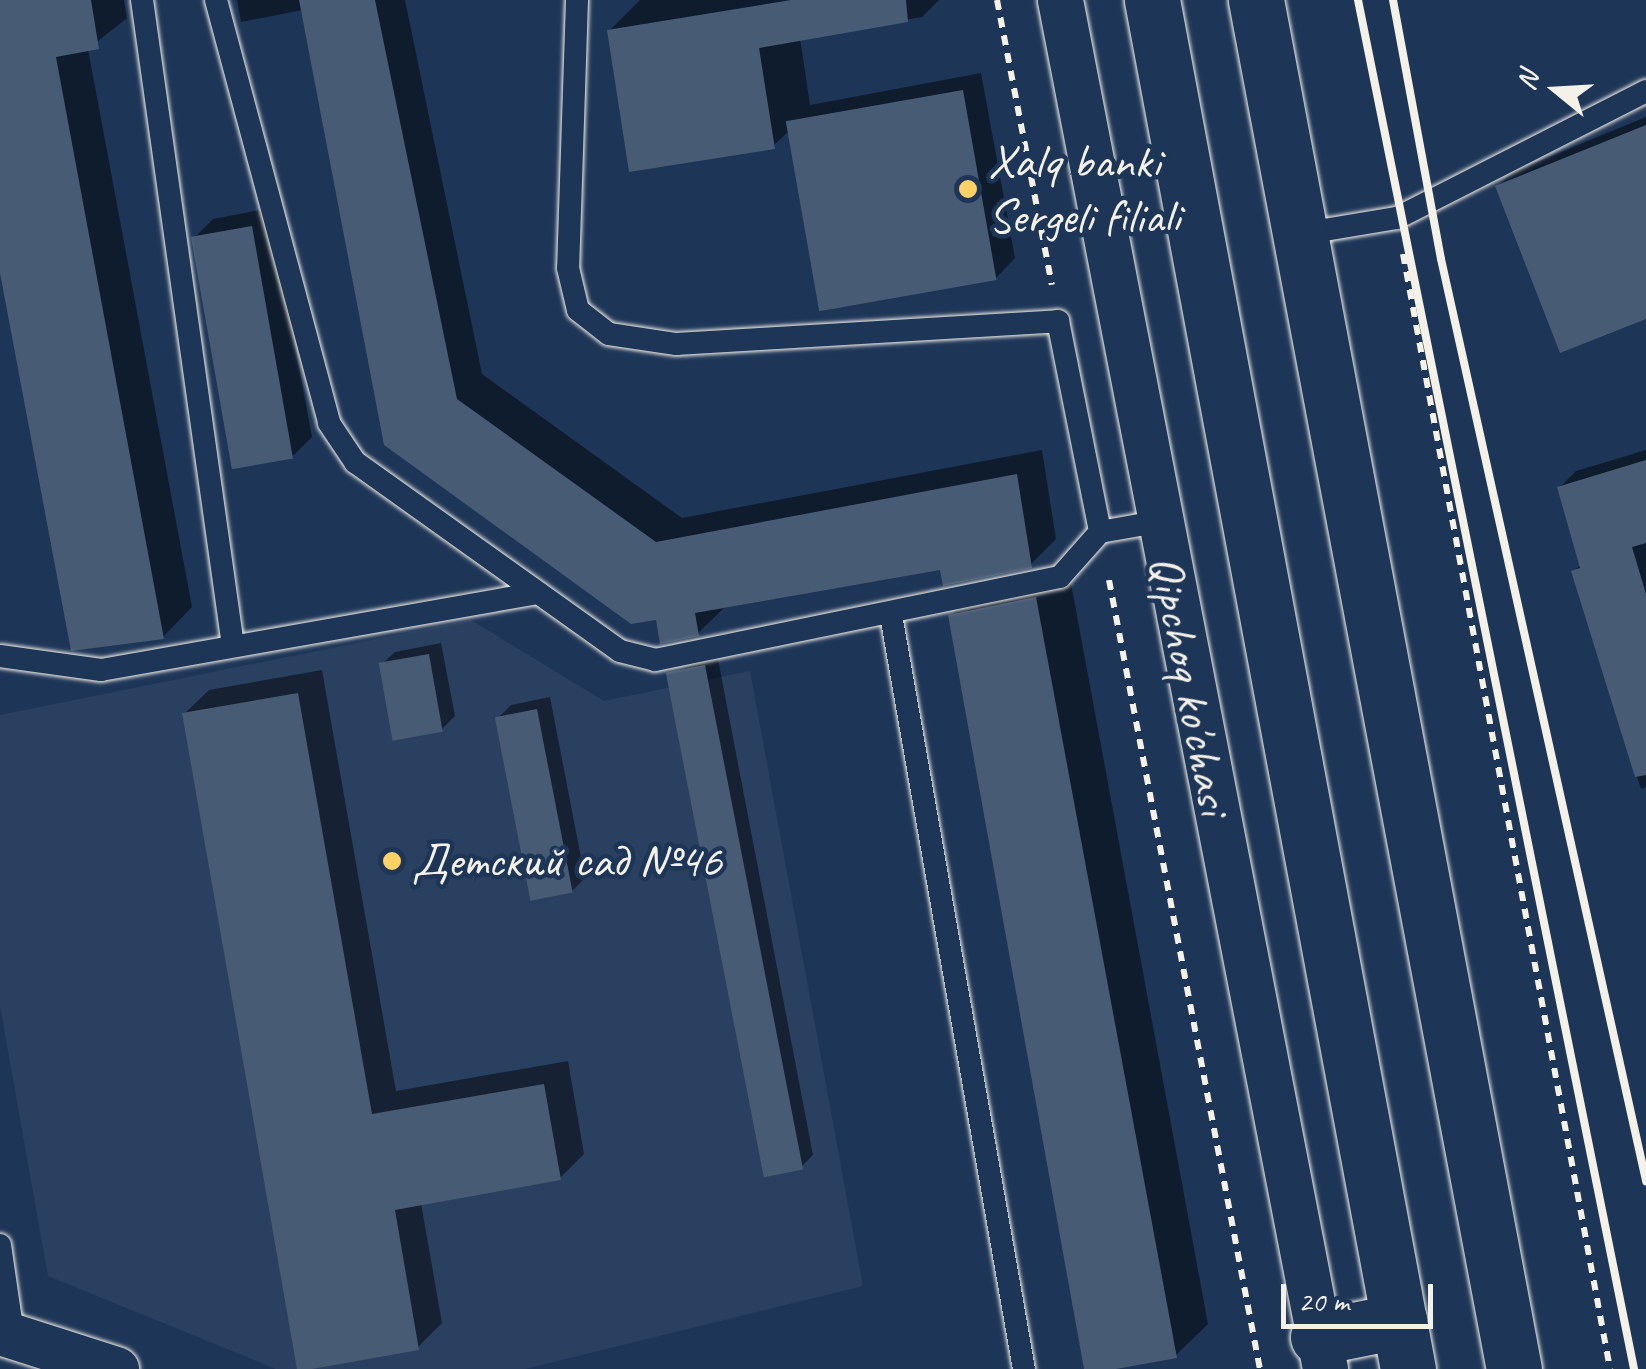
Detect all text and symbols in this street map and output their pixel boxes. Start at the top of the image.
north arrow [1506,40,1606,140]
text: N [1508,67,1546,94]
place label: Xalq banki Sergeli filiali [988,132,1180,245]
marker: Xalq banki Sergeli filiali [957,178,979,200]
street label: Qipchoq ko'chasi [1137,550,1243,820]
place label: Детский сад №46 [412,832,722,890]
marker: Детский сад №46 [381,850,403,872]
scale bar [1286,1264,1438,1326]
text: 20 m [1298,1282,1349,1320]

